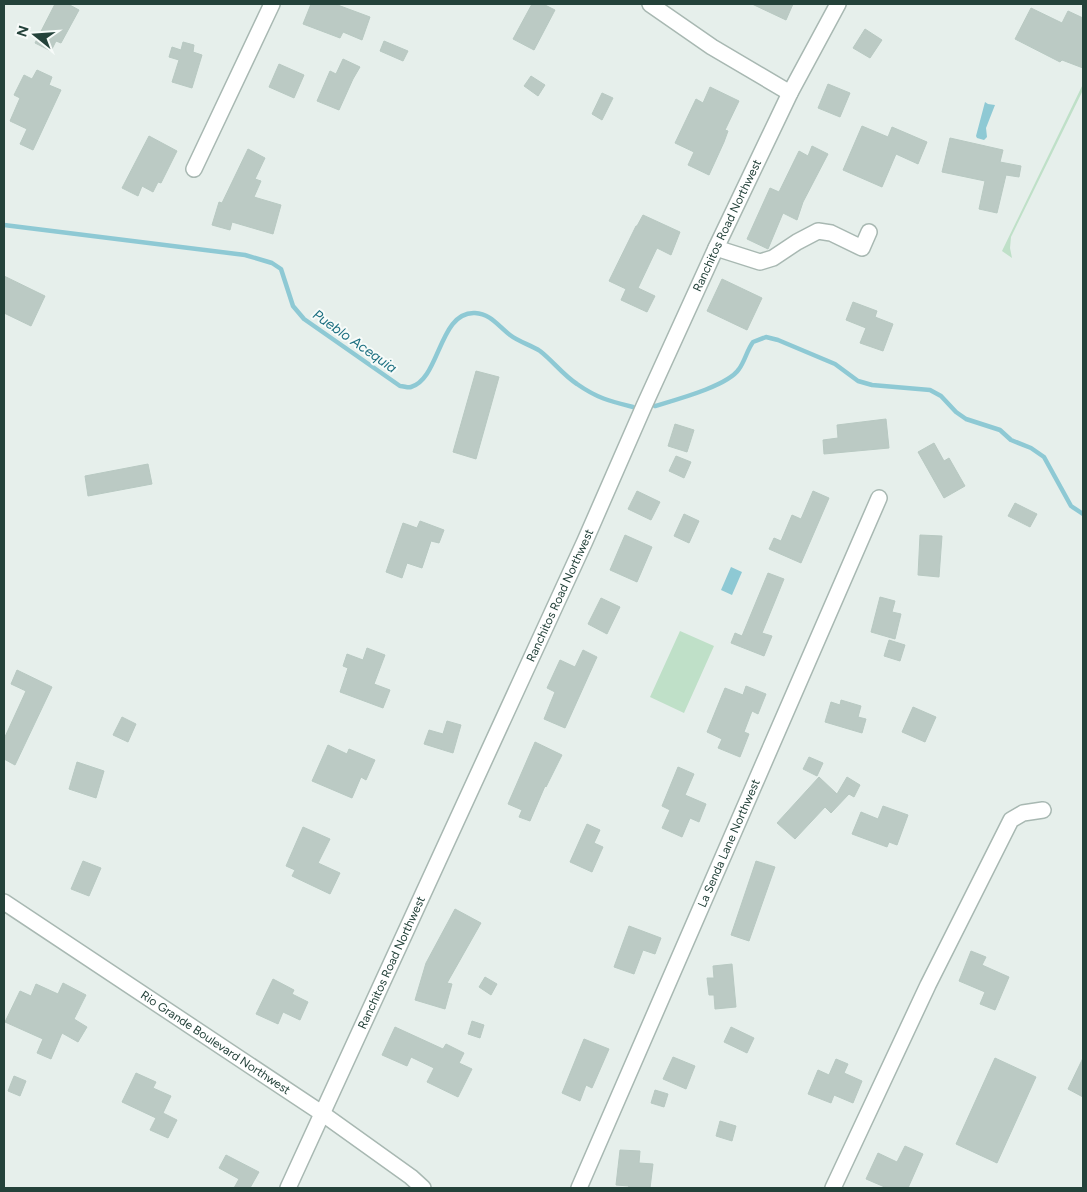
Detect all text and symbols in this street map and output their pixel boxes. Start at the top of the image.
north arrow [10,10,60,60]
text: N [13,24,33,39]
street label: Ranchitos Road Northwest [690,157,764,294]
water label: Pueblo Acequia [309,306,400,377]
street label: Ranchitos Road Northwest [524,526,597,664]
street label: La Senda Lane Northwest [695,777,763,909]
street label: Ranchitos Road Northwest [355,894,428,1031]
street label: Rio Grande Boulevard Northwest [138,988,293,1098]

